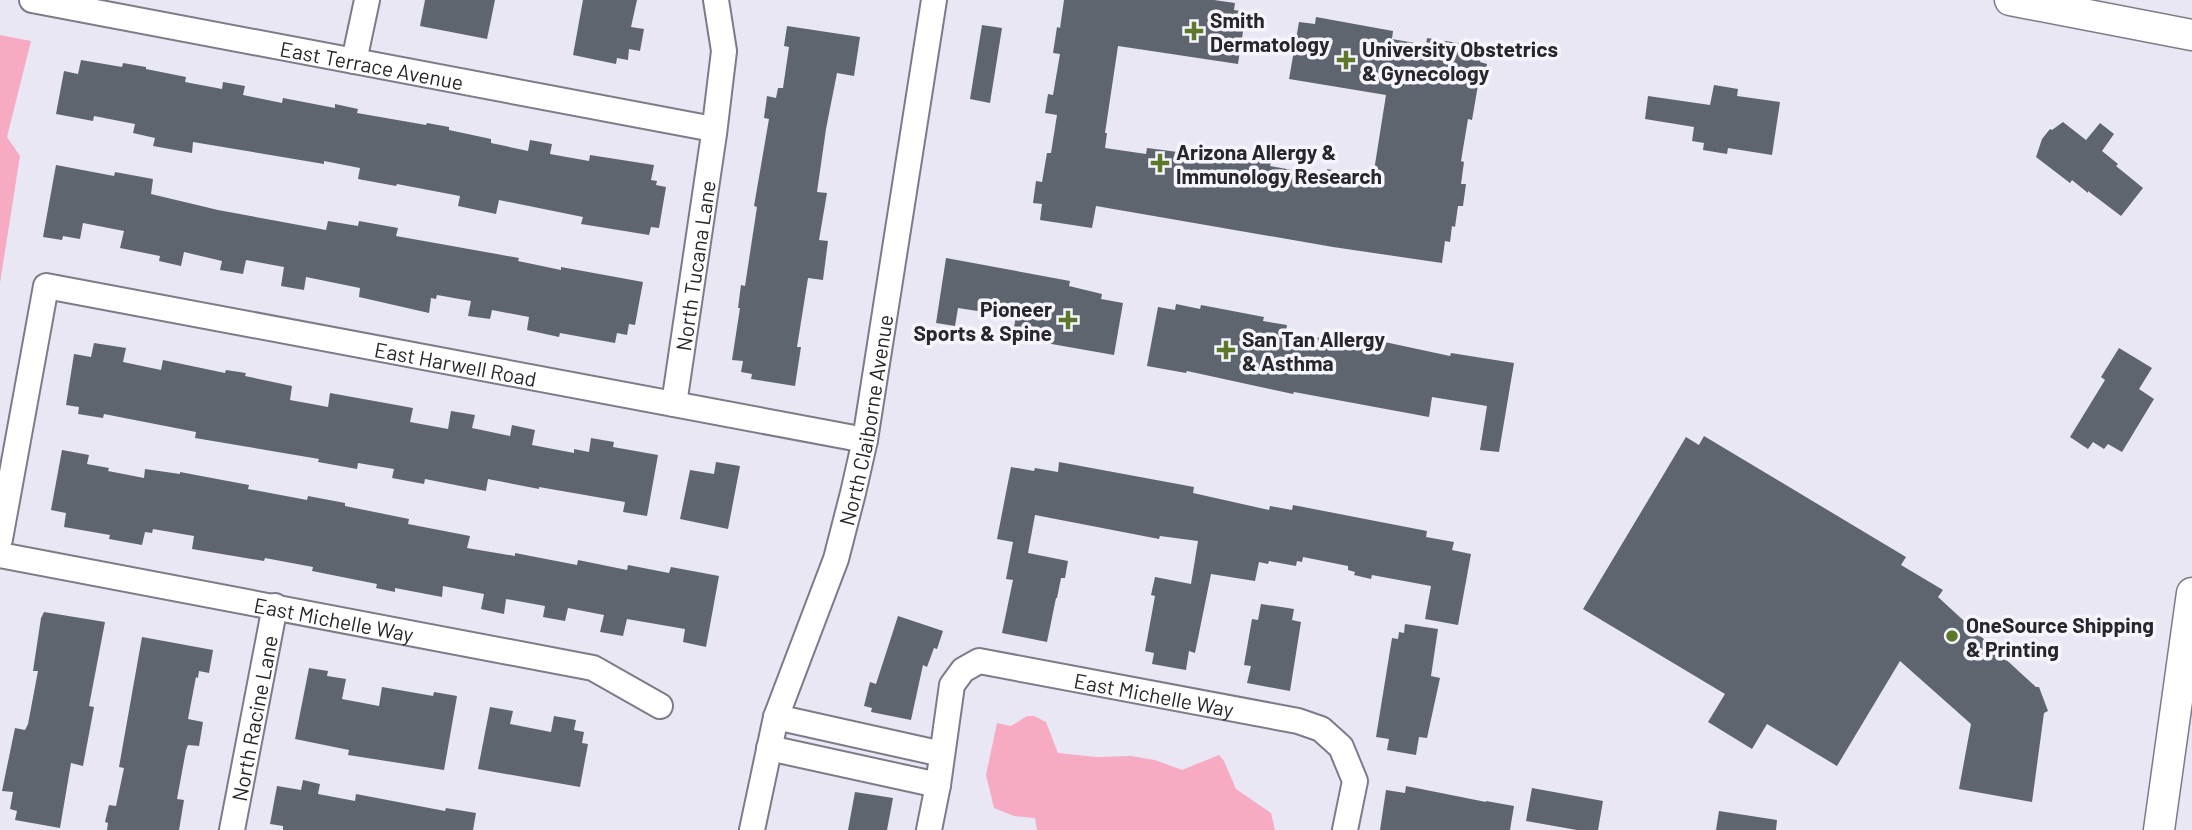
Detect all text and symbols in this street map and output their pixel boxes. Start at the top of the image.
place label: Smith Dermatology [1210,7,1330,56]
marker: Smith Dermatology [1184,21,1204,41]
street label: East Terrace Avenue [278,35,466,94]
place label: University Obstetrics & Gynecology [1362,36,1558,85]
marker: University Obstetrics & Gynecology [1336,50,1356,70]
place label: Arizona Allergy & Immunology Research [1176,139,1382,188]
marker: Arizona Allergy & Immunology Research [1150,153,1170,173]
street label: North Tucana Lane [670,179,719,352]
place label: Pioneer Sports & Spine [913,296,1052,345]
marker: Pioneer Sports & Spine [1058,310,1078,330]
street label: North Claiborne Avenue [833,312,897,528]
place label: San Tan Allergy & Asthma [1242,326,1385,375]
street label: East Harwell Road [373,336,539,391]
marker: San Tan Allergy & Asthma [1216,340,1236,360]
street label: East Michelle Way [252,591,416,646]
place label: OneSource Shipping & Printing [1966,612,2154,661]
marker: OneSource Shipping & Printing [1944,628,1960,644]
street label: North Racine Lane [225,633,282,803]
street label: East Michelle Way [1072,667,1236,721]

